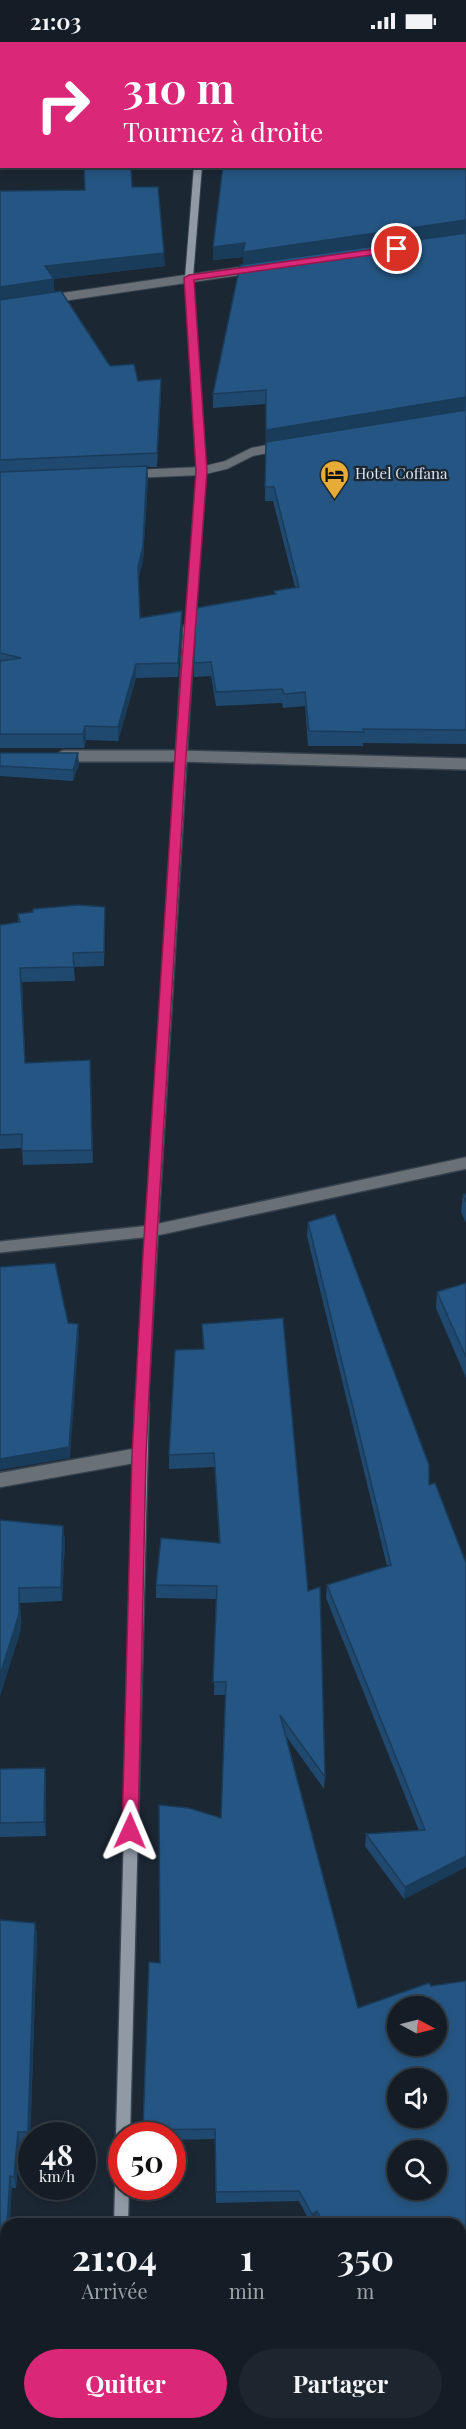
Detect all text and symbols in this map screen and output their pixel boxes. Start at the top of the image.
text: 21:03 [30,6,81,36]
text: 310 m [123,59,234,115]
icon: right [24,66,102,144]
text: Tournez à droite [123,113,323,149]
pin [371,223,422,274]
icon: arrive [380,232,413,265]
hotel icon: Hotel Coffana [318,458,350,500]
place label: Hotel Coffana [355,463,448,483]
position arrow [98,1799,162,1863]
north arrow [387,1996,447,2056]
map controls [387,1996,447,2200]
button: sound [387,2068,447,2128]
speed limit sign: 50 [108,2122,186,2200]
text: 48 [41,2134,73,2174]
button: search [387,2140,447,2200]
text: km/h [39,2166,75,2186]
text: 21:04 [72,2232,157,2280]
text: 1 [240,2232,254,2280]
text: 350 [337,2232,394,2280]
text: Arrivée [81,2277,148,2304]
text: min [229,2277,265,2304]
text: m [356,2277,374,2304]
button: Quitter [24,2349,227,2418]
button: Partager [239,2349,442,2418]

